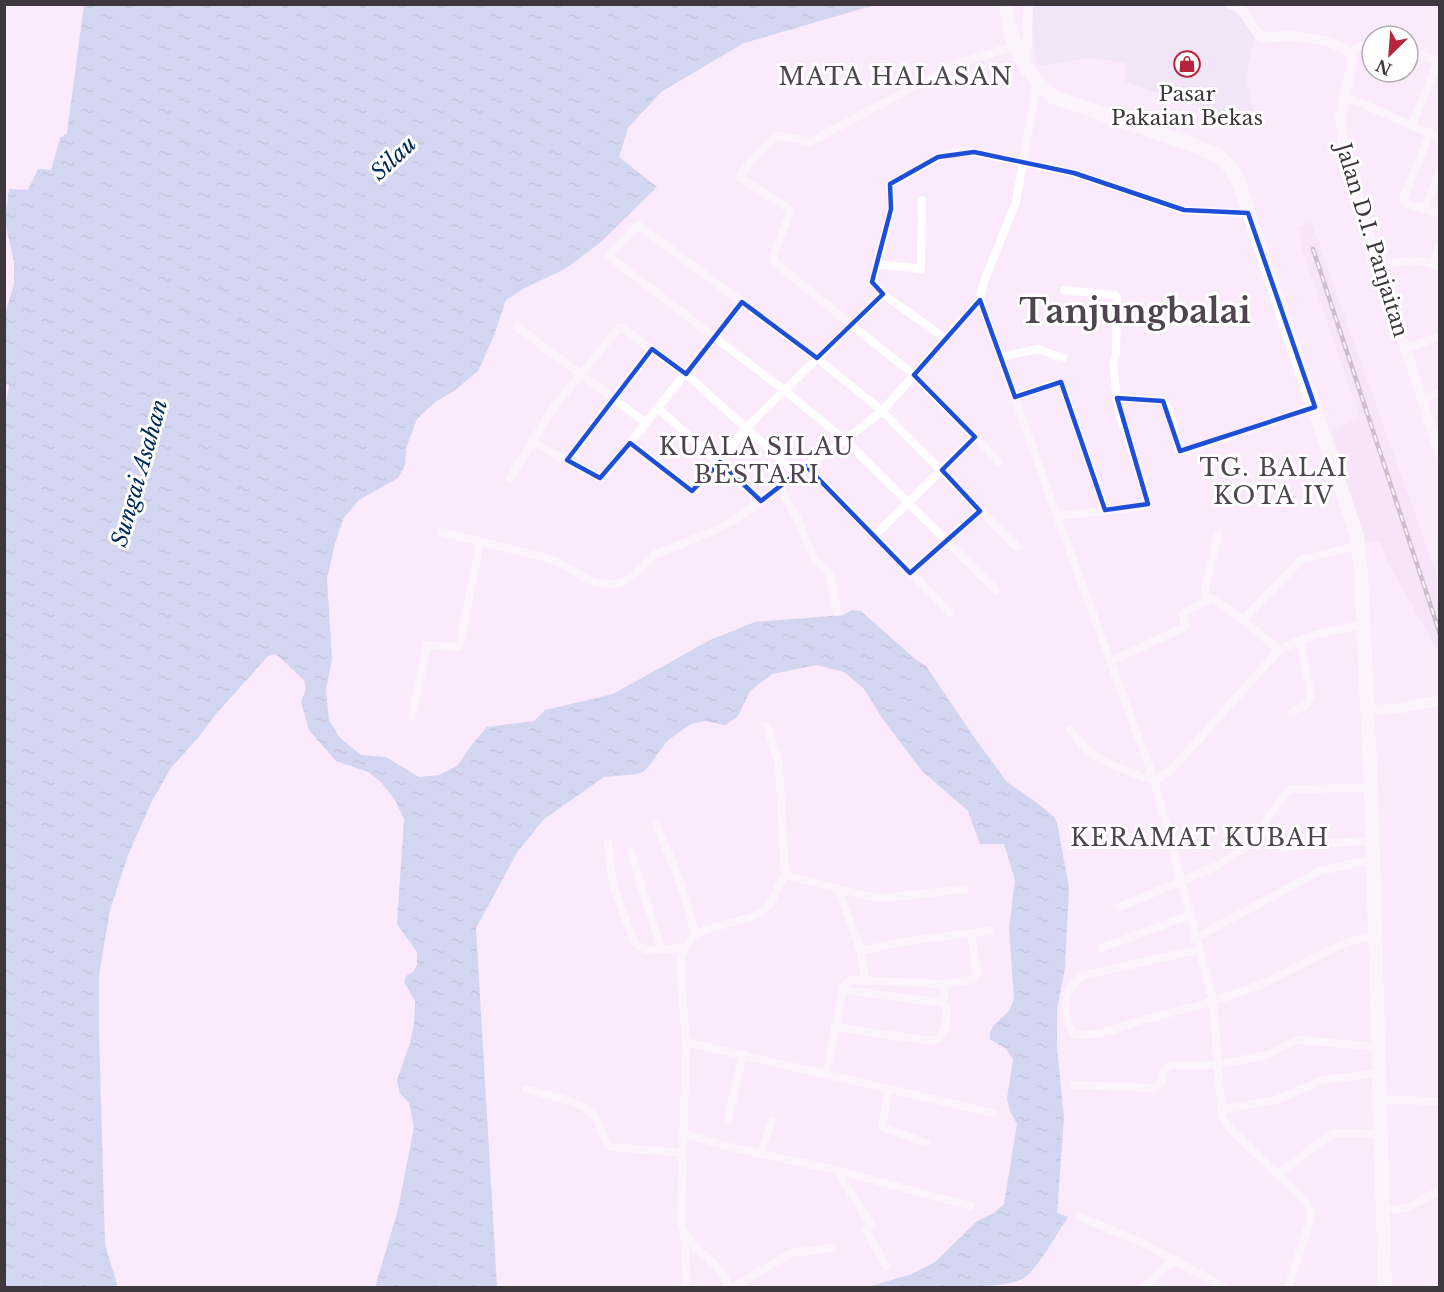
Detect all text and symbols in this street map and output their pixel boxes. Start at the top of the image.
north arrow [1360,24,1420,84]
shop icon: Pasar Pakaian Bekas [1172,49,1202,79]
text: N [1373,55,1395,80]
district label: MATA HALASAN [779,62,1013,91]
place label: Pasar Pakaian Bekas [1111,81,1263,131]
water label: Silau [365,131,422,186]
street label: Jalan D.I. Panjaitan [1329,137,1414,340]
district label: Tanjungbalai [1019,291,1251,332]
water label: Sungai Asahan [106,396,173,550]
district label: KUALA SILAU BESTARI [659,432,855,489]
district label: TG. BALAI KOTA IV [1199,453,1349,510]
district label: KERAMAT KUBAH [1070,823,1330,852]

